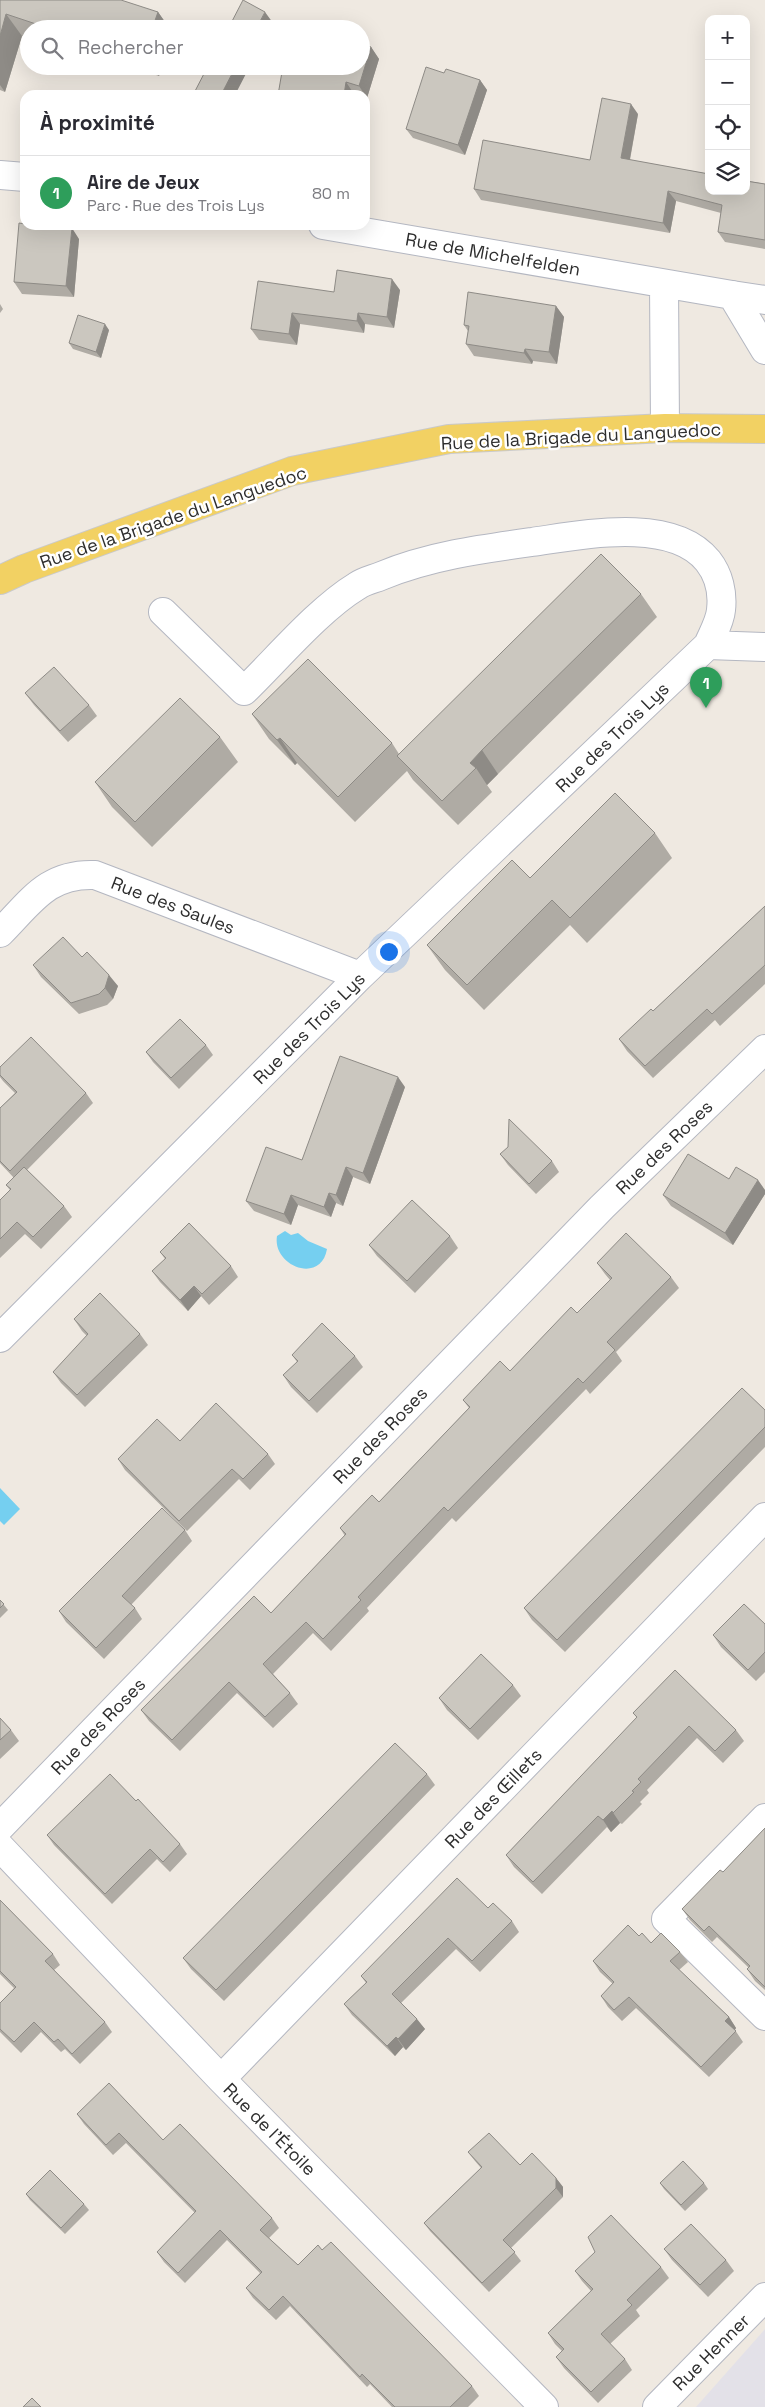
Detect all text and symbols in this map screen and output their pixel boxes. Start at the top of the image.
map controls [705,15,750,195]
button: + [705,15,750,60]
search box [20,20,370,75]
icon: search [38,34,66,62]
text: Rechercher [78,35,184,60]
button: − [705,60,750,105]
button: locate [705,105,750,150]
text: À proximité [40,109,155,136]
button: layers [705,150,750,195]
text: Aire de Jeux [87,170,200,195]
text: 1 [52,183,60,204]
text: 80 m [312,183,350,204]
text: Parc · Rue des Trois Lys [87,195,265,216]
street label: Rue de Michelfelden [404,227,582,281]
street label: Rue de la Brigade du Languedoc [440,417,722,455]
street label: Rue de la Brigade du Languedoc [37,460,309,574]
pin: 1 [690,667,722,708]
street label: Rue des Trois Lys [550,677,674,797]
street label: Rue des Saules [108,871,238,939]
your location [376,939,402,965]
street label: Rue des Trois Lys [248,967,370,1089]
street label: Rue des Roses [611,1095,717,1199]
street label: Rue des Roses [328,1382,432,1488]
street label: Rue des Roses [46,1673,150,1779]
street label: Rue des Œillets [439,1743,547,1853]
street label: Rue de l'Étoile [219,2078,321,2180]
street label: Rue Henner [668,2308,755,2395]

